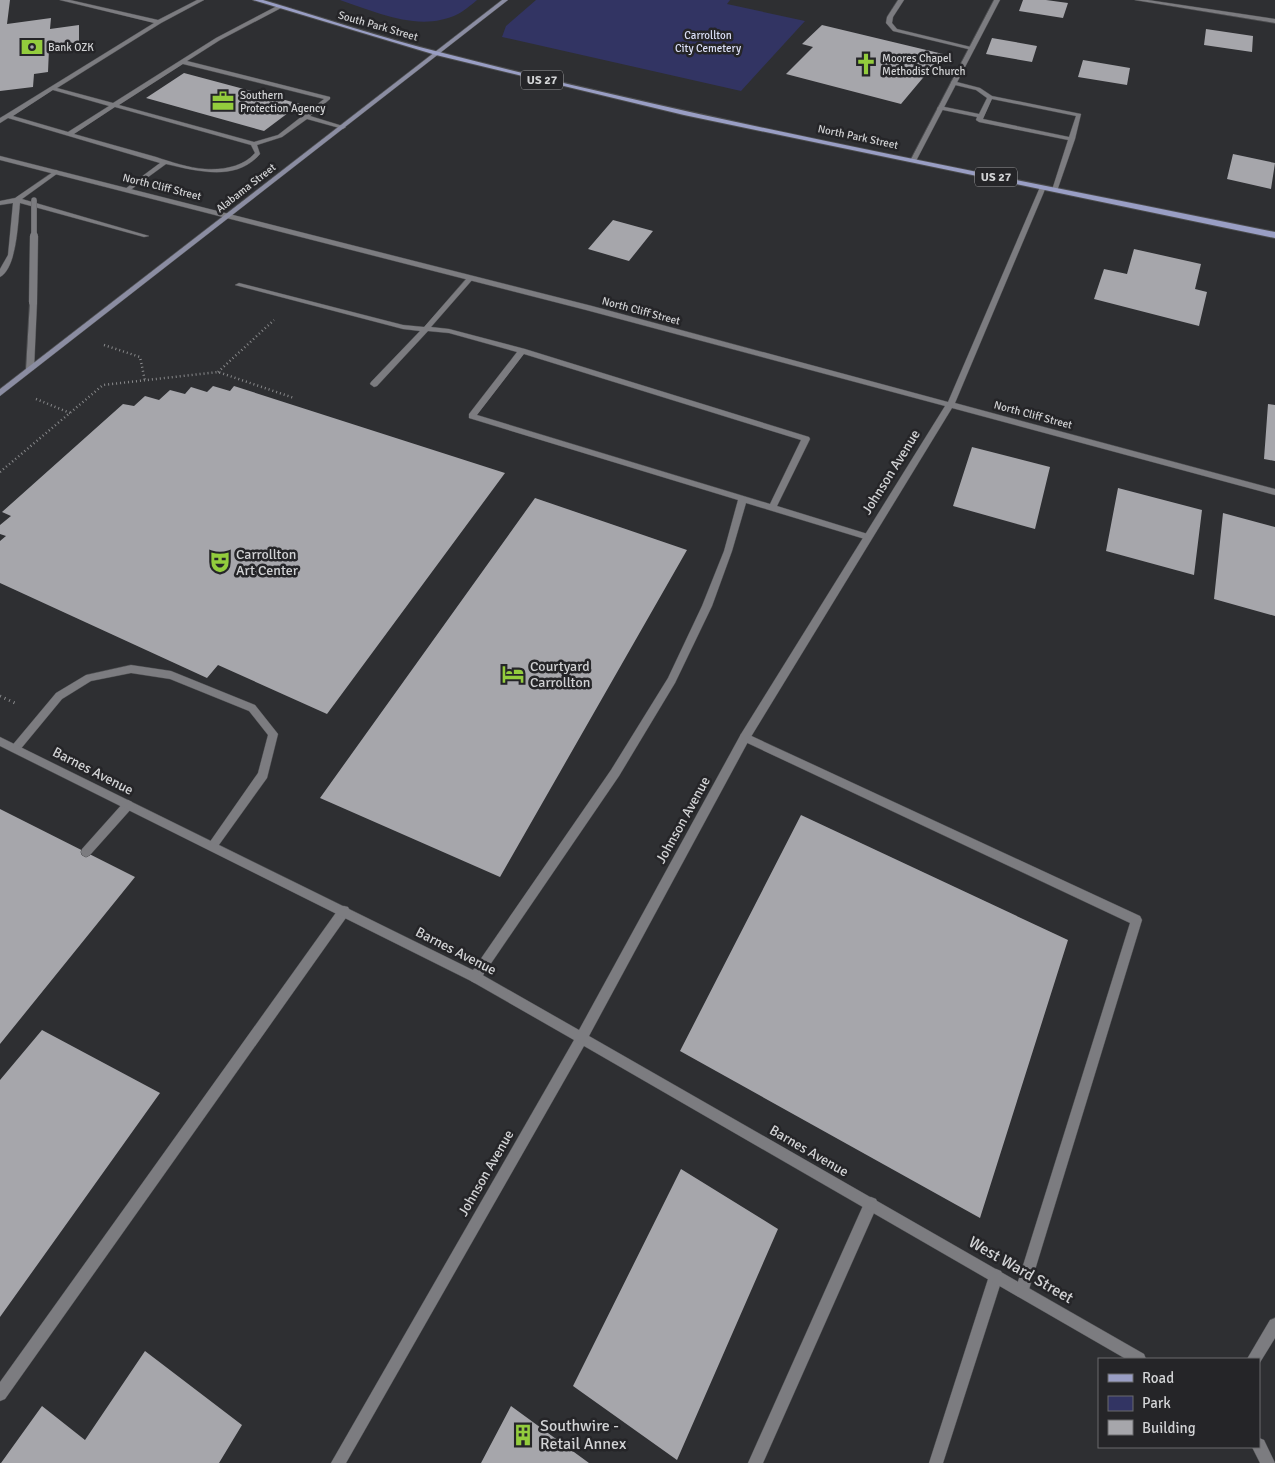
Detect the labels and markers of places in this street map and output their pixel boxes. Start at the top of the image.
bank icon: Bank OZK [19,34,45,60]
place label: Bank OZK [48,41,94,54]
church icon: Moores Chapel Methodist Church [853,51,879,77]
place label: Moores Chapel Methodist Church [882,52,965,78]
office icon: Southern Protection Agency [210,88,236,114]
place label: Southern Protection Agency [240,89,326,115]
place label: Carrollton Art Center [236,546,299,579]
theatre icon: Carrollton Art Center [207,549,233,575]
place label: Courtyard Carrollton [530,658,590,691]
hotel icon: Courtyard Carrollton [500,661,526,687]
place label: Southwire - Retail Annex [540,1416,627,1454]
building icon: Southwire - Retail Annex [510,1422,536,1448]

